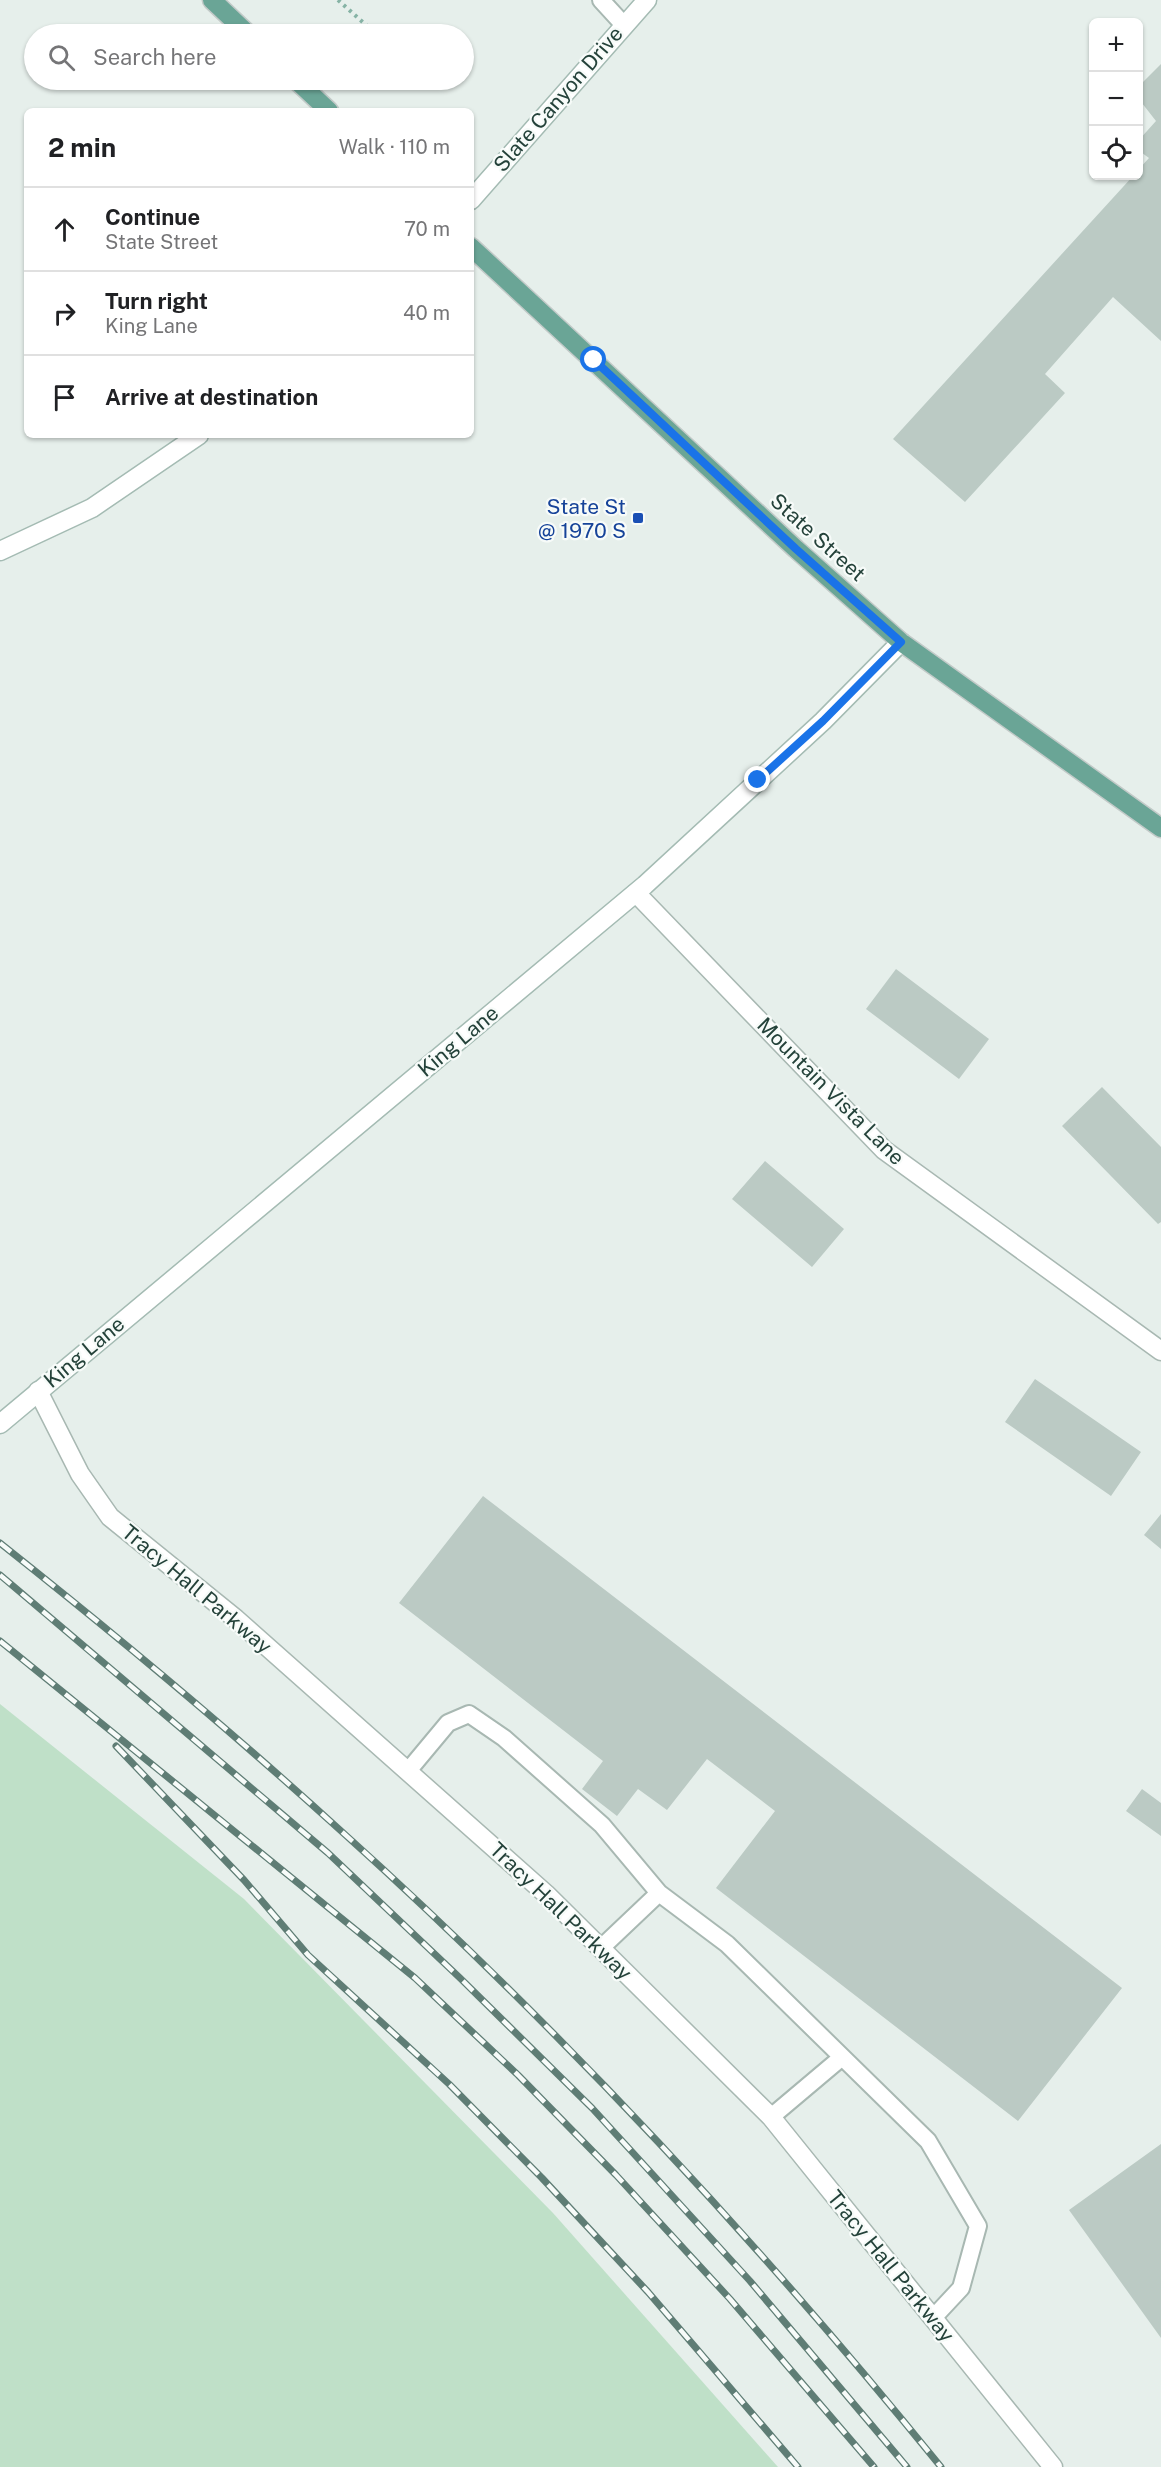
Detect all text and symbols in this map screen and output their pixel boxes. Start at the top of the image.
map controls [1089,18,1143,180]
button: + [1089,18,1143,72]
street label: Slate Canyon Drive [488,21,628,177]
search box [24,24,474,90]
icon: search [45,41,78,74]
text: Search here [93,44,217,70]
button: − [1089,72,1143,126]
button: locate [1089,126,1143,180]
text: 2 min [48,132,116,163]
text: Walk · 110 m [339,135,450,159]
text: Continue [105,204,200,230]
icon: ahead [48,213,81,246]
text: 70 m [404,217,450,241]
text: State Street [105,230,218,254]
text: Turn right [105,288,208,314]
icon: right [48,297,81,330]
text: 40 m [403,301,450,325]
text: King Lane [105,314,198,338]
route start [580,346,606,372]
icon: arrive [48,381,81,414]
text: Arrive at destination [105,384,318,410]
street label: State Street [765,488,871,586]
place label: State St @ 1970 S [538,494,626,543]
marker: State St @ 1970 S [631,511,645,525]
route end [744,766,770,792]
street label: King Lane [413,1000,503,1082]
street label: Mountain Vista Lane [752,1012,910,1170]
street label: King Lane [39,1311,129,1393]
street label: Tracy Hall Parkway [117,1519,277,1659]
street label: Tracy Hall Parkway [485,1837,637,1985]
street label: Tracy Hall Parkway [822,2185,960,2347]

